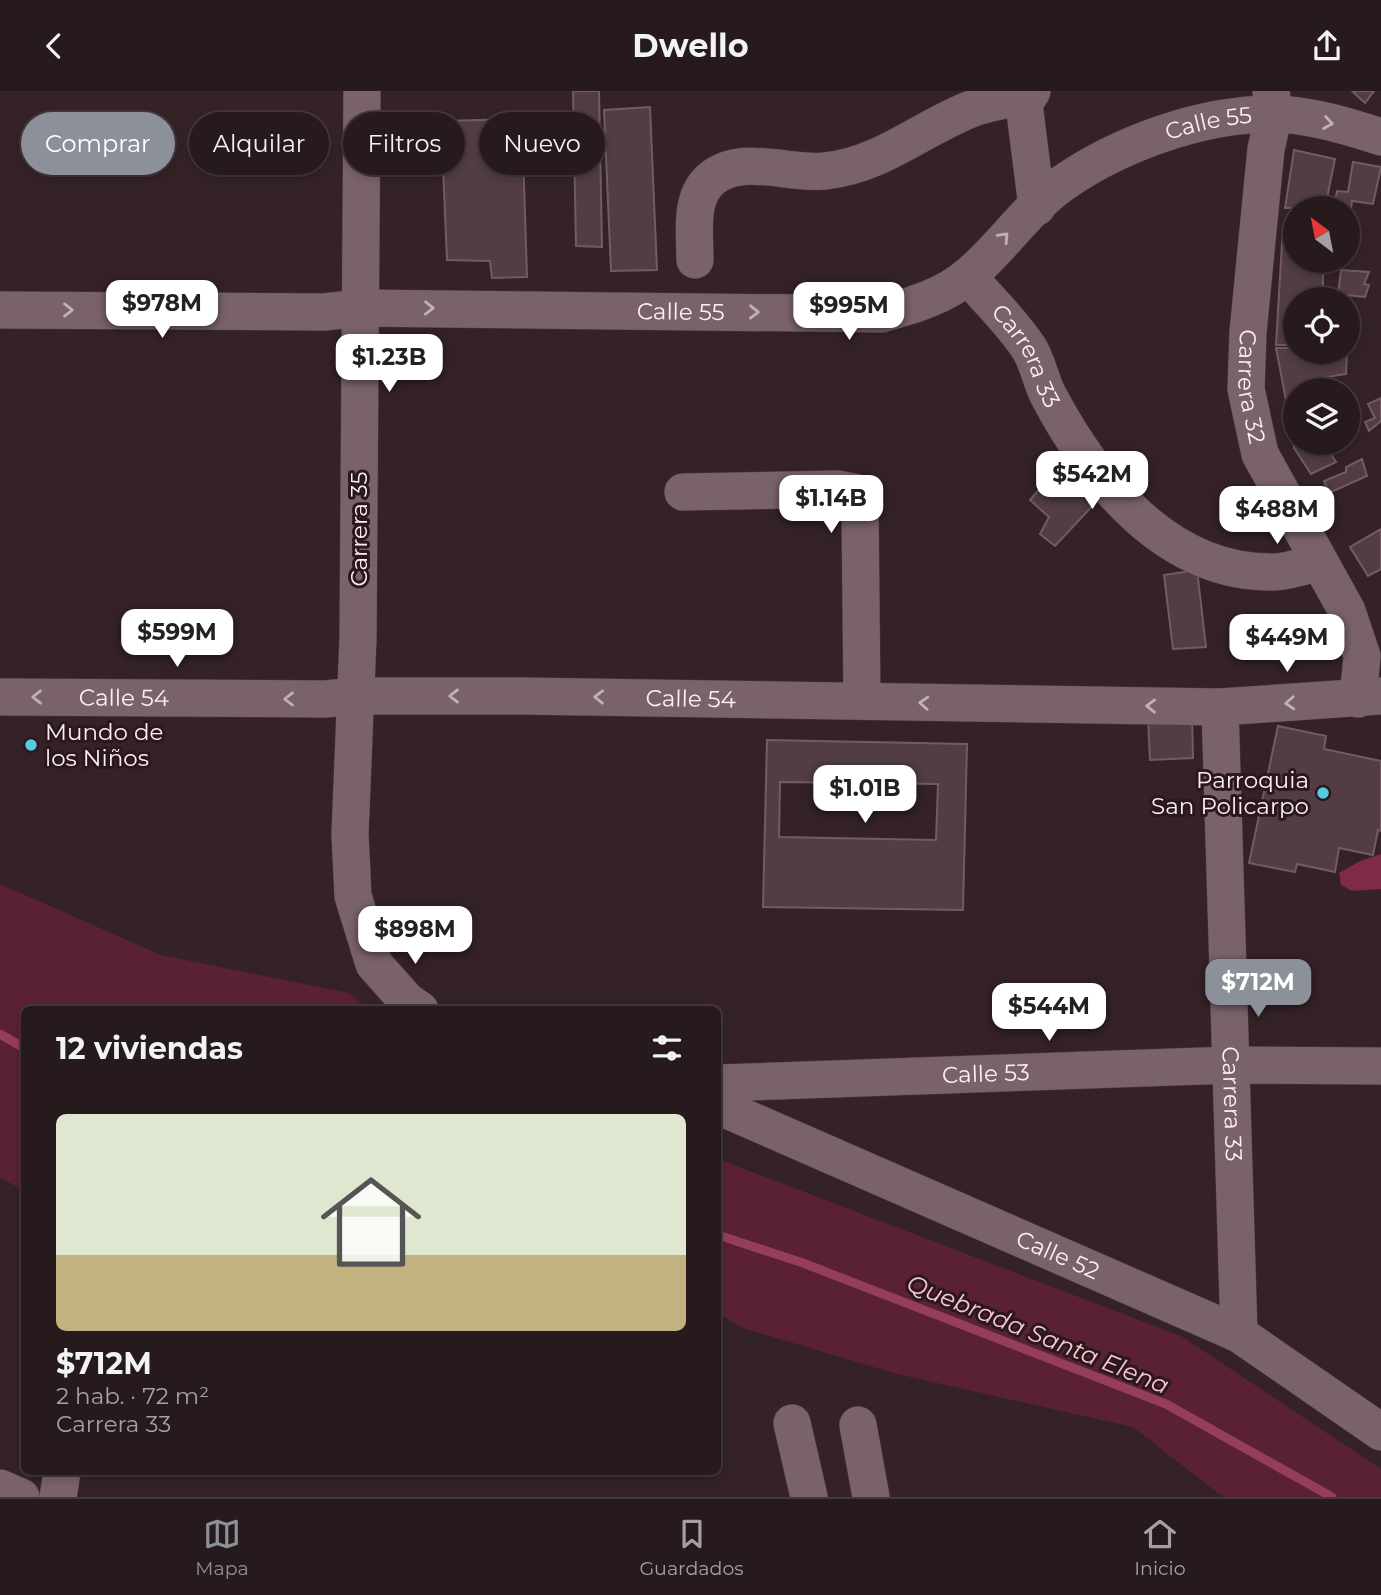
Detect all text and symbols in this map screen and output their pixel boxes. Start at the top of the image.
text: Dwello [632,26,749,65]
icon: back [35,27,73,65]
icon: share [1308,27,1346,65]
street label: Calle 55 [1162,101,1253,146]
chip: Comprar [21,112,175,175]
chip: Alquilar [189,112,329,175]
chip: Filtros [343,112,465,175]
chip: Nuevo [479,112,605,175]
one-way arrow [1322,115,1334,130]
north arrow [1283,196,1360,273]
map controls [1283,196,1360,455]
one-way arrow [996,232,1009,245]
pin: $978M [113,281,211,340]
pin: $995M [800,282,898,342]
button: locate [1283,287,1360,364]
text: $978M [122,289,202,317]
text: $995M [809,291,889,319]
street label: Calle 55 [637,297,725,326]
street label: Carrera 33 [986,298,1066,413]
one-way arrow [424,300,434,316]
one-way arrow [63,302,74,318]
one-way arrow [749,304,760,320]
street label: Carrera 32 [1232,329,1271,446]
pin: $1.23B [332,335,446,394]
text: $1.23B [352,343,426,371]
button: layers [1283,378,1360,455]
pin: $542M [1043,451,1141,511]
text: $542M [1052,460,1132,488]
street label: Carrera 35 [345,471,373,587]
pin: $1.14B [774,475,888,535]
text: $1.14B [795,484,867,512]
pin: $488M [1228,487,1326,546]
text: $488M [1235,495,1319,523]
pin: $599M [128,609,226,669]
pin: $449M [1238,615,1336,674]
text: $599M [137,618,217,646]
text: $449M [1245,623,1329,651]
street label: Calle 54 [79,683,169,712]
street label: Calle 54 [645,684,736,713]
one-way arrow [448,688,458,704]
one-way arrow [31,689,42,705]
one-way arrow [593,689,603,705]
one-way arrow [283,691,294,707]
one-way arrow [918,695,929,710]
one-way arrow [1284,695,1295,710]
one-way arrow [1146,698,1156,714]
place label: Mundo de los Niños [45,718,164,772]
marker: Mundo de los Niños [23,737,39,753]
pin: $1.01B [808,765,922,825]
place label: Parroquia San Policarpo [1151,766,1309,820]
text: $1.01B [829,774,901,802]
marker: Parroquia San Policarpo [1315,785,1331,801]
pin: $898M [366,907,464,966]
text: $898M [374,915,456,943]
pin: $712M [1209,960,1307,1019]
text: $712M [1221,968,1295,996]
pin: $544M [1000,983,1098,1043]
text: $544M [1008,992,1090,1020]
icon: filters [648,1029,686,1067]
text: 12 viviendas [56,1030,243,1067]
street label: Carrera 33 [1216,1046,1248,1162]
street label: Calle 53 [941,1058,1030,1089]
icon: home [308,1159,434,1285]
street label: Calle 52 [1012,1224,1104,1285]
water label: Quebrada Santa Elena [903,1268,1173,1400]
text: $712M [56,1345,152,1382]
text: 2 hab. · 72 m² [56,1382,209,1410]
text: Carrera 33 [56,1410,171,1438]
tab: Mapa [195,1515,249,1580]
tab: Guardados [639,1515,744,1580]
tab: Inicio [1134,1515,1186,1580]

